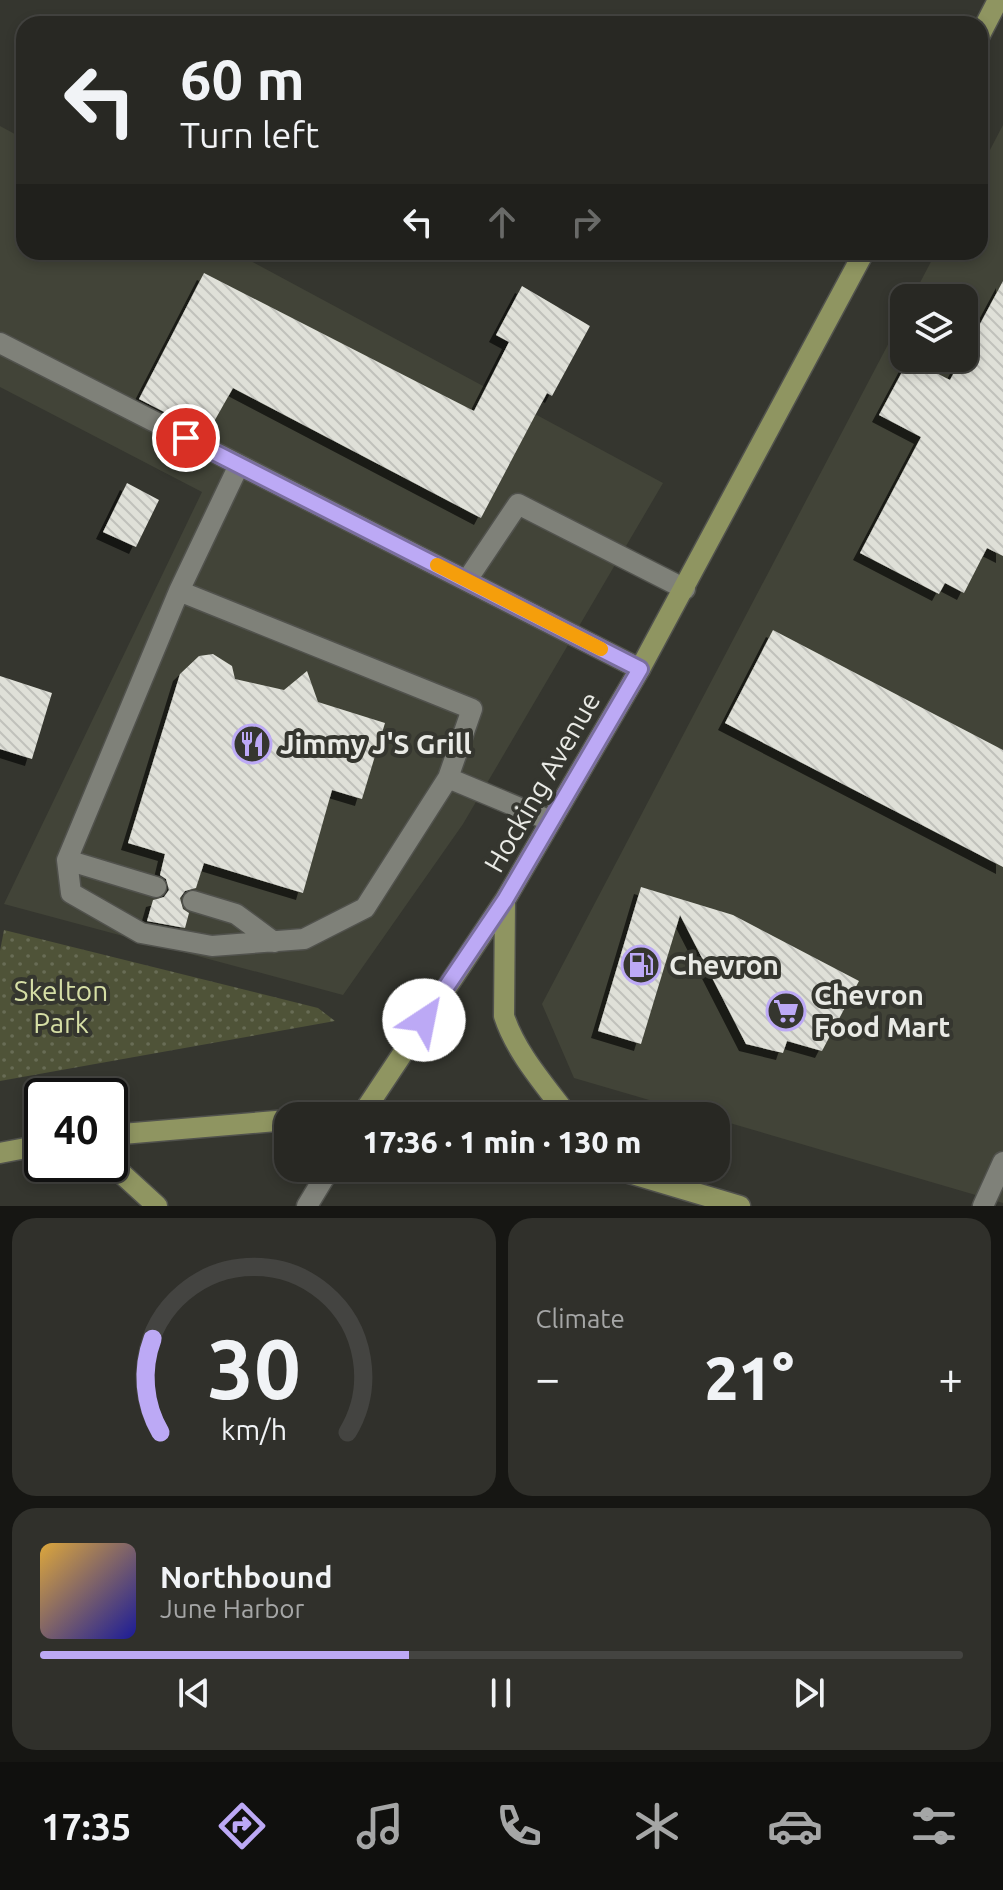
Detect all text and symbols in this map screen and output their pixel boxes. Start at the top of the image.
icon: left [48,48,152,152]
text: 60 m [180,48,305,111]
text: Turn left [180,114,319,155]
icon: left [396,200,440,244]
icon: ahead [480,200,524,244]
icon: right [564,200,608,244]
map controls [890,284,978,372]
button: layers [890,284,978,372]
pin [152,404,220,472]
icon: arrive [164,416,208,460]
street label: Hocking Avenue [477,686,606,877]
restaurant icon: Jimmy J'S Grill [231,723,273,765]
place label: Jimmy J'S Grill [280,728,472,759]
fuel station icon: Chevron [620,944,662,986]
place label: Chevron [669,949,779,980]
park label: Skelton Park [14,975,108,1038]
position arrow [382,978,466,1062]
place label: Chevron Food Mart [814,979,950,1042]
supermarket icon: Chevron Food Mart [765,990,807,1032]
speed limit sign: 40 [24,1078,128,1182]
text: 17:36 · 1 min · 130 m [363,1125,641,1159]
text: Climate [536,1304,625,1333]
text: 30 [207,1321,301,1415]
text: 21° [705,1344,794,1411]
text: − [536,1353,560,1402]
text: + [938,1353,963,1402]
text: km/h [221,1413,287,1445]
text: Northbound [160,1560,332,1594]
text: June Harbor [160,1594,304,1623]
icon: previous [172,1671,216,1715]
icon: pause [479,1671,523,1715]
icon: next [787,1671,831,1715]
icon: directions [214,1798,270,1854]
icon: music [352,1798,408,1854]
icon: phone [491,1798,547,1854]
icon: climate [629,1798,685,1854]
icon: car [767,1798,823,1854]
icon: filters [906,1798,962,1854]
text: 17:35 [41,1806,131,1847]

